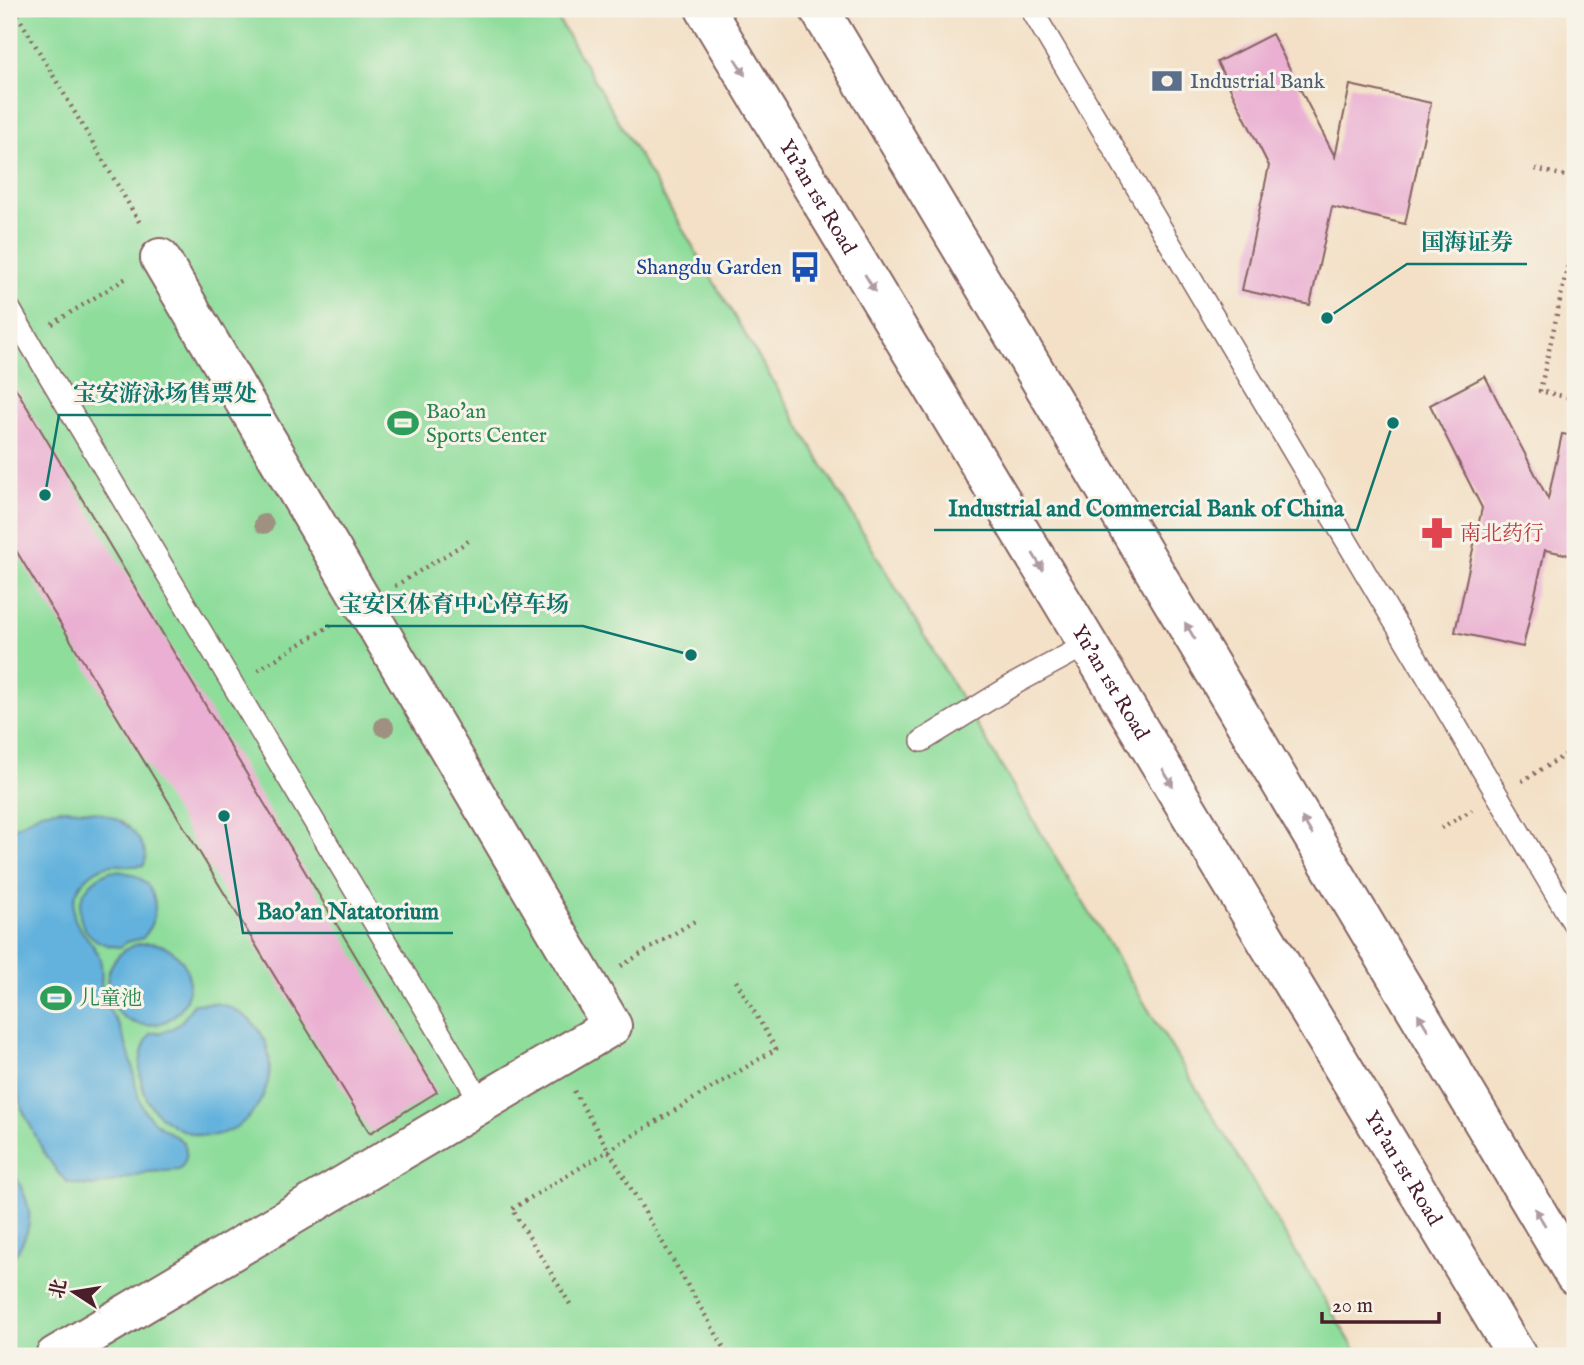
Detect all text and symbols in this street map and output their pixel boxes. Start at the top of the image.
one-way arrow [734,58,746,77]
bank icon: Industrial Bank [1150,64,1184,98]
place label: Industrial Bank [1190,69,1326,96]
street label: Yu’an 1st Road [772,135,862,260]
callout: 国海证券 [1407,220,1527,264]
text: 国海证券 [1421,229,1513,258]
bus stop icon: Shangdu Garden [788,250,822,284]
place label: Shangdu Garden [636,255,782,282]
one-way arrow [864,274,877,293]
callout: 宝安游泳场售票处 [59,371,271,415]
text: 宝安游泳场售票处 [73,380,257,409]
place label: Bao'an Sports Center [426,399,547,450]
sports icon: Bao'an Sports Center [386,406,420,440]
callout: Industrial and Commercial Bank of China [934,486,1357,530]
text: Industrial and Commercial Bank of China [948,495,1345,524]
pharmacy icon: 南北药行 [1420,516,1454,550]
place label: 南北药行 [1460,521,1544,548]
one-way arrow [1032,552,1044,571]
callout: 宝安区体育中心停车场 [325,582,583,626]
text: 宝安区体育中心停车场 [339,591,569,620]
street label: Yu’an 1st Road [1065,621,1155,746]
one-way arrow [1184,621,1197,640]
one-way arrow [1162,768,1174,787]
one-way arrow [1301,817,1313,836]
callout: Bao'an Natatorium [243,889,453,933]
text: Bao'an Natatorium [257,898,439,927]
sports icon: 儿童池 [39,981,73,1015]
place label: 儿童池 [79,986,142,1013]
one-way arrow [1417,1012,1430,1031]
street label: Yu’an 1st Road [1357,1106,1448,1232]
one-way arrow [1534,1208,1546,1227]
north arrow [38,1256,108,1326]
text: 北 [46,1277,73,1301]
scale bar [1322,1281,1439,1325]
text: 20 m [1332,1293,1373,1320]

